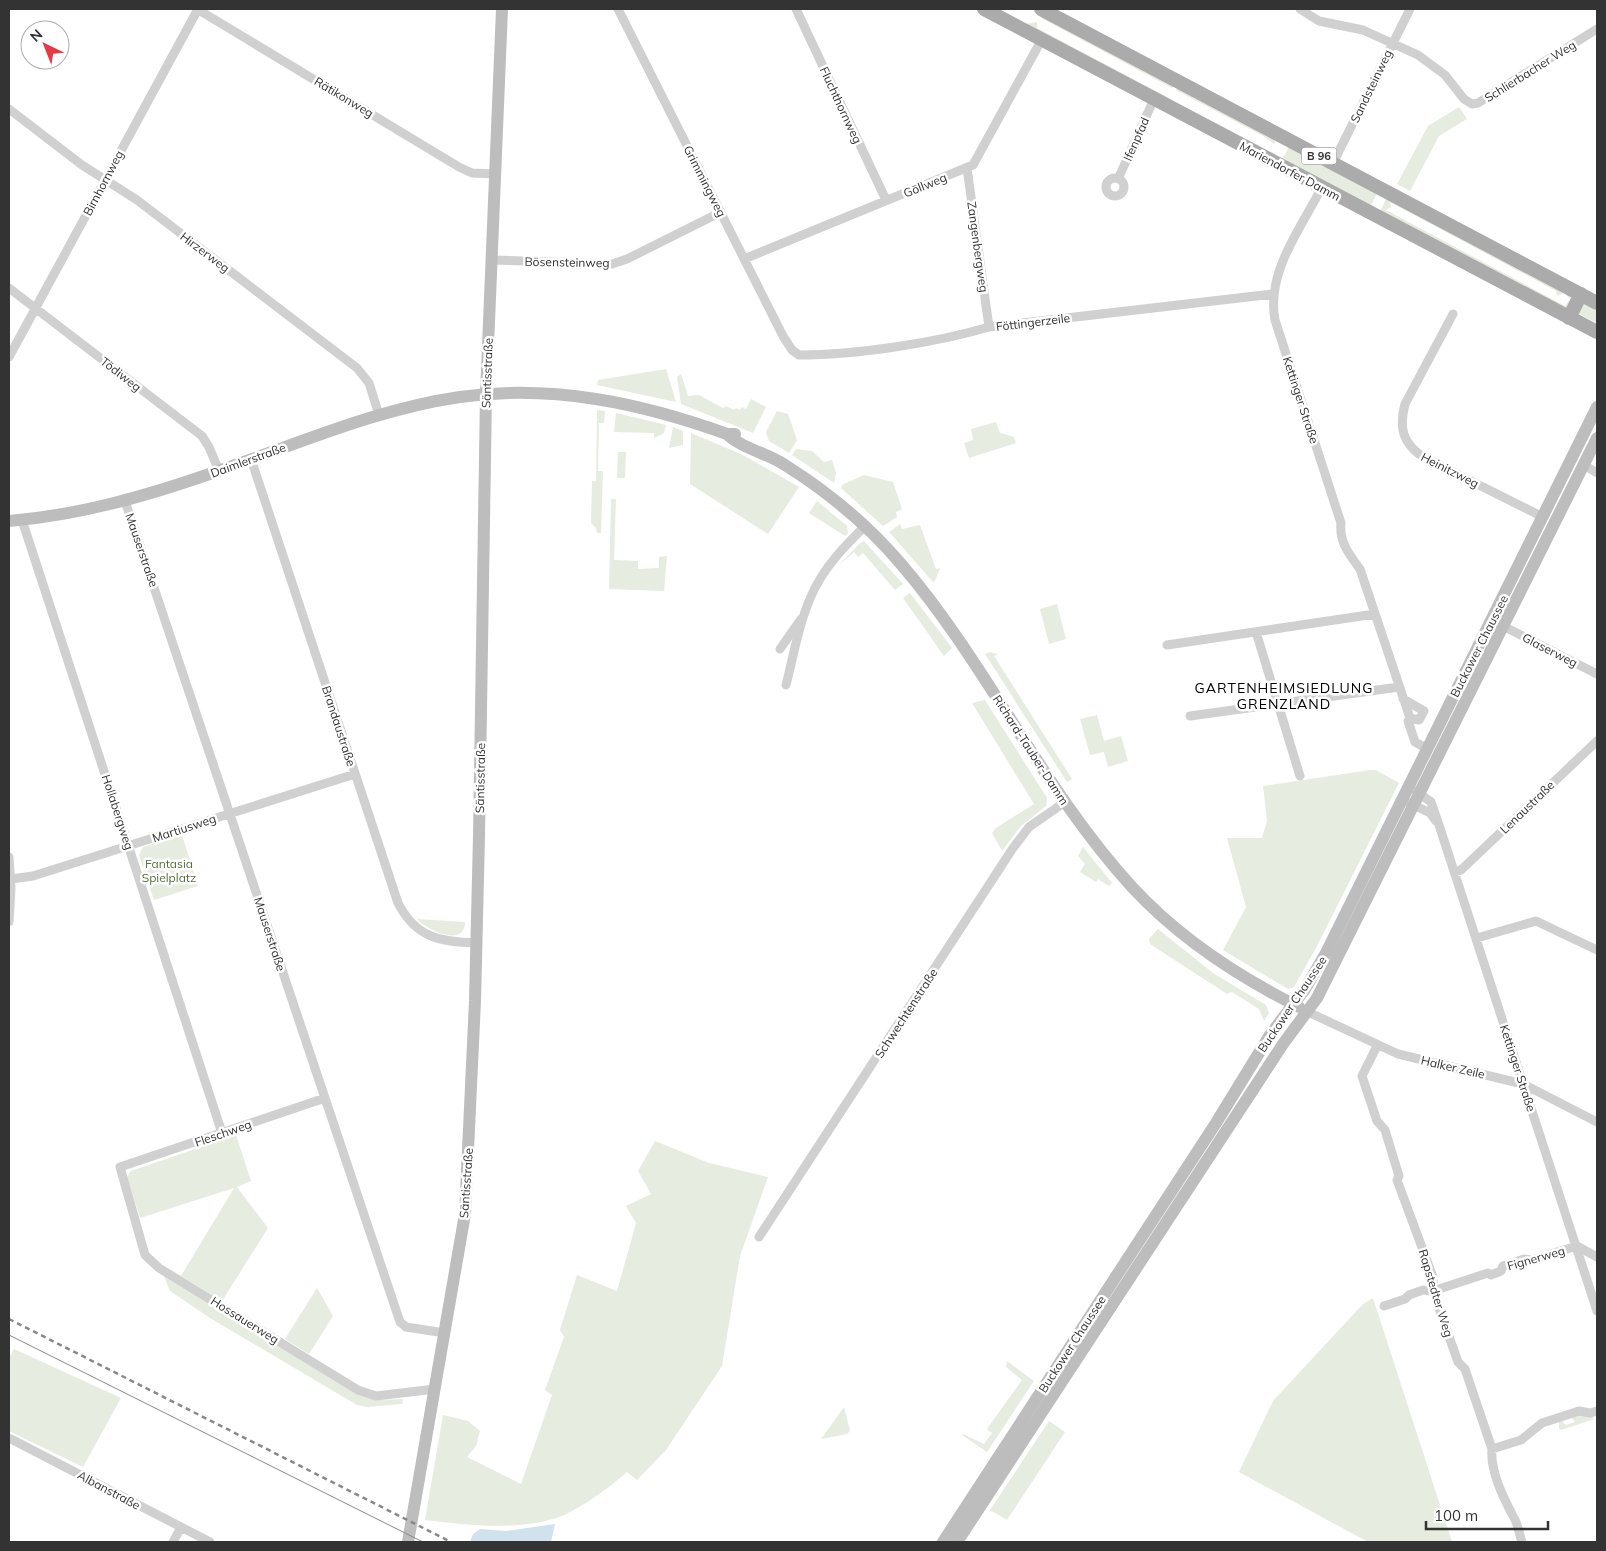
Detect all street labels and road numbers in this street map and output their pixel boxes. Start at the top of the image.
street label: Schlierbacher Weg [1482,37,1578,105]
street label: Sandsteinweg [1347,47,1395,125]
street label: Fluchthornweg [817,64,865,146]
street label: Rätikonweg [312,73,376,121]
street label: Ifenpfad [1120,115,1152,163]
street label: Mariendorfer Damm [1237,138,1343,204]
street label: Grimmingweg [681,143,729,219]
street label: Birnhornweg [80,148,126,218]
road number: B 96 [1302,148,1336,164]
street label: Göllweg [901,170,949,200]
street label: Zangenbergweg [964,201,992,293]
street label: Hirzerweg [177,229,233,275]
street label: Bösensteinweg [524,254,610,270]
street label: Föttingerzeile [995,310,1071,334]
street label: Säntisstraße [478,338,496,408]
street label: Tödiweg [98,354,144,394]
street label: Kettinger Straße [1280,355,1322,445]
street label: Daimlerstraße [208,439,288,481]
street label: Heinitzweg [1419,449,1481,491]
street label: Mauserstraße [122,511,162,589]
street label: Buckower Chaussee [1447,592,1511,700]
street label: Glaserweg [1520,630,1580,670]
street label: Brandaustraße [319,684,359,768]
street label: Richard-Tauber-Damm [990,692,1072,808]
street label: Säntisstraße [472,743,488,813]
street label: Hollabergweg [99,772,137,852]
street label: Lenaustraße [1497,777,1557,837]
street label: Martiusweg [150,811,218,845]
street label: Mauserstraße [251,895,289,973]
street label: Buckower Chaussee [1254,953,1330,1055]
street label: Schwechtenstraße [871,965,941,1061]
street label: Kettinger Straße [1497,1023,1539,1113]
street label: Halker Zeile [1420,1052,1486,1082]
street label: Fleschweg [193,1116,253,1150]
street label: Säntisstraße [456,1147,476,1219]
street label: Fignerweg [1505,1243,1567,1273]
street label: Rapstedter Weg [1416,1247,1456,1339]
street label: Hossauerweg [208,1293,282,1347]
street label: Buckower Chaussee [1035,1293,1109,1395]
street label: Albanstraße [75,1467,143,1513]

